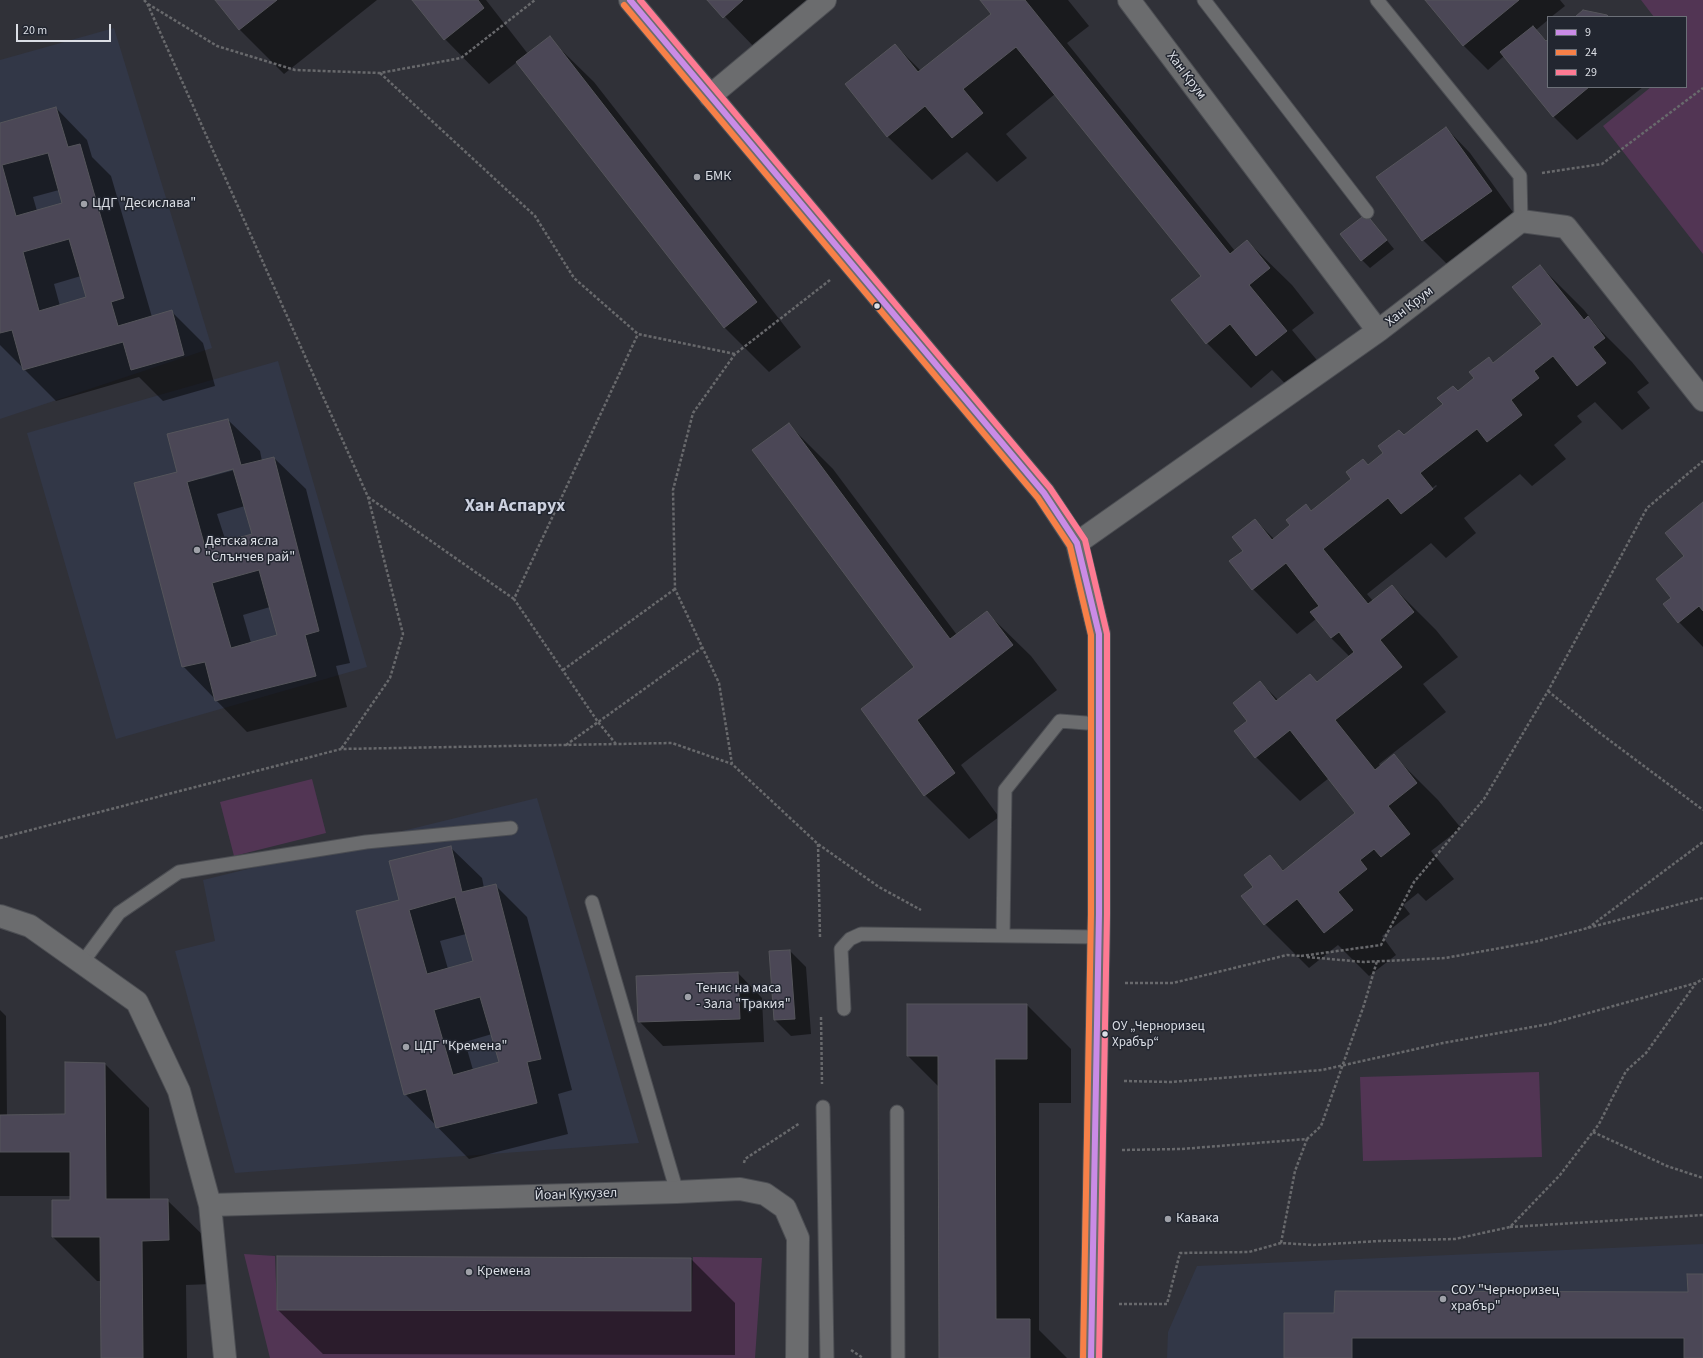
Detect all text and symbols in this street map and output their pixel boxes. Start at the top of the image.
scale bar [18,16,113,42]
legend [1547,16,1687,88]
text: 20 m [23,22,47,39]
text: 9 [1585,24,1591,41]
text: 24 [1585,44,1597,61]
street label: Хан Крум [1162,49,1210,103]
text: 29 [1585,64,1597,81]
place label: БМК [705,169,731,185]
marker: БМК [692,172,702,182]
place label: ЦДГ "Десислава" [92,196,196,212]
marker: ЦДГ "Десислава" [79,199,89,209]
street label: Хан Крум [1383,283,1437,331]
unlabelled marker [872,301,882,311]
district label: Хан Аспарух [465,496,565,518]
place label: Детска ясла "Слънчев рай" [205,534,295,566]
marker: Детска ясла "Слънчев рай" [192,545,202,555]
place label: Тенис на маса - Зала "Тракия" [696,981,791,1014]
marker: Тенис на маса - Зала "Тракия" [683,992,693,1002]
place label: ОУ „Черноризец Храбър“ [1112,1019,1205,1050]
marker: ОУ „Черноризец Храбър“ [1100,1029,1110,1039]
place label: ЦДГ "Кремена" [414,1039,507,1055]
marker: ЦДГ "Кремена" [401,1042,411,1052]
street label: Йоан Кукузел [534,1185,618,1205]
place label: Кавака [1176,1211,1219,1227]
marker: Кавака [1163,1214,1173,1224]
place label: Кремена [477,1264,531,1280]
marker: Кремена [464,1267,474,1277]
place label: СОУ "Черноризец храбър" [1451,1283,1559,1316]
marker: СОУ "Черноризец храбър" [1438,1294,1448,1304]

